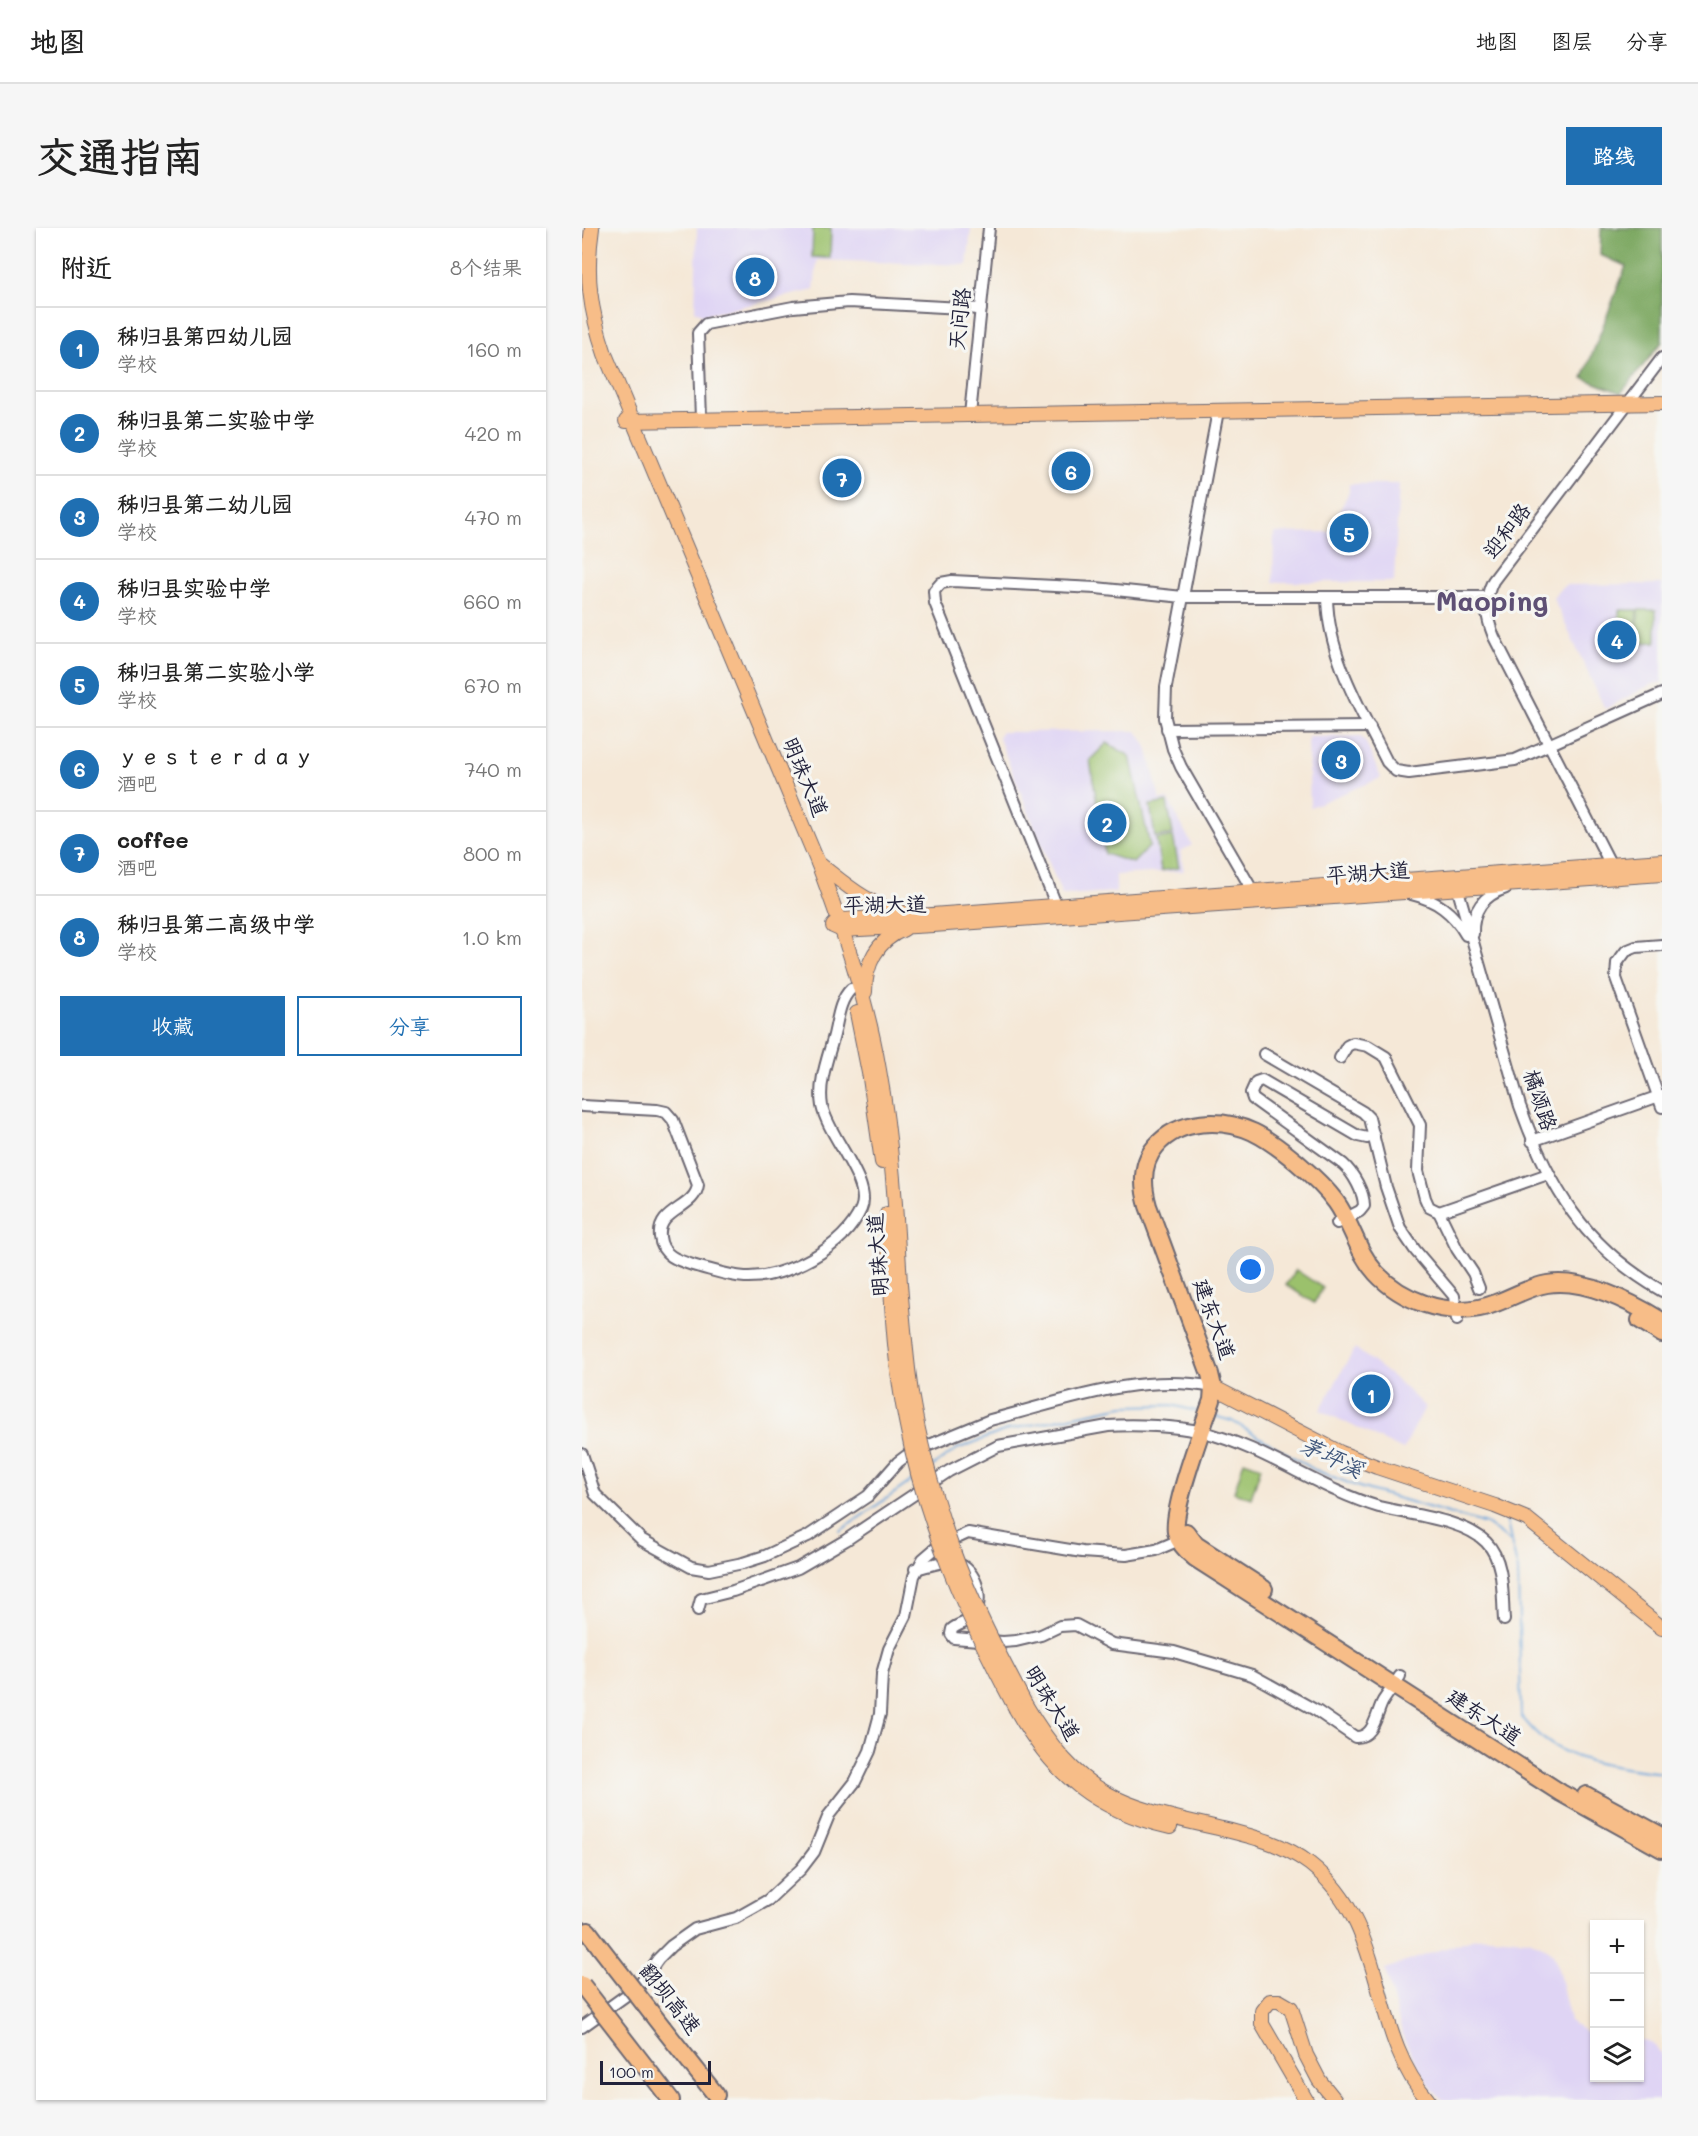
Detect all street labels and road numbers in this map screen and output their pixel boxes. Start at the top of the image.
street label: 天问路 [942,286,975,352]
street label: 迎和路 [1476,497,1536,563]
street label: 明珠大道 [778,732,835,820]
street label: 平湖大道 [1325,855,1411,888]
street label: 平湖大道 [843,889,927,918]
street label: 橘颂路 [1519,1065,1564,1134]
street label: 明珠大道 [860,1212,893,1298]
street label: 建东大道 [1188,1274,1242,1363]
street label: 明珠大道 [1020,1659,1087,1745]
street label: 建东大道 [1442,1682,1527,1750]
street label: 翻坝高速 [635,1957,708,2039]

